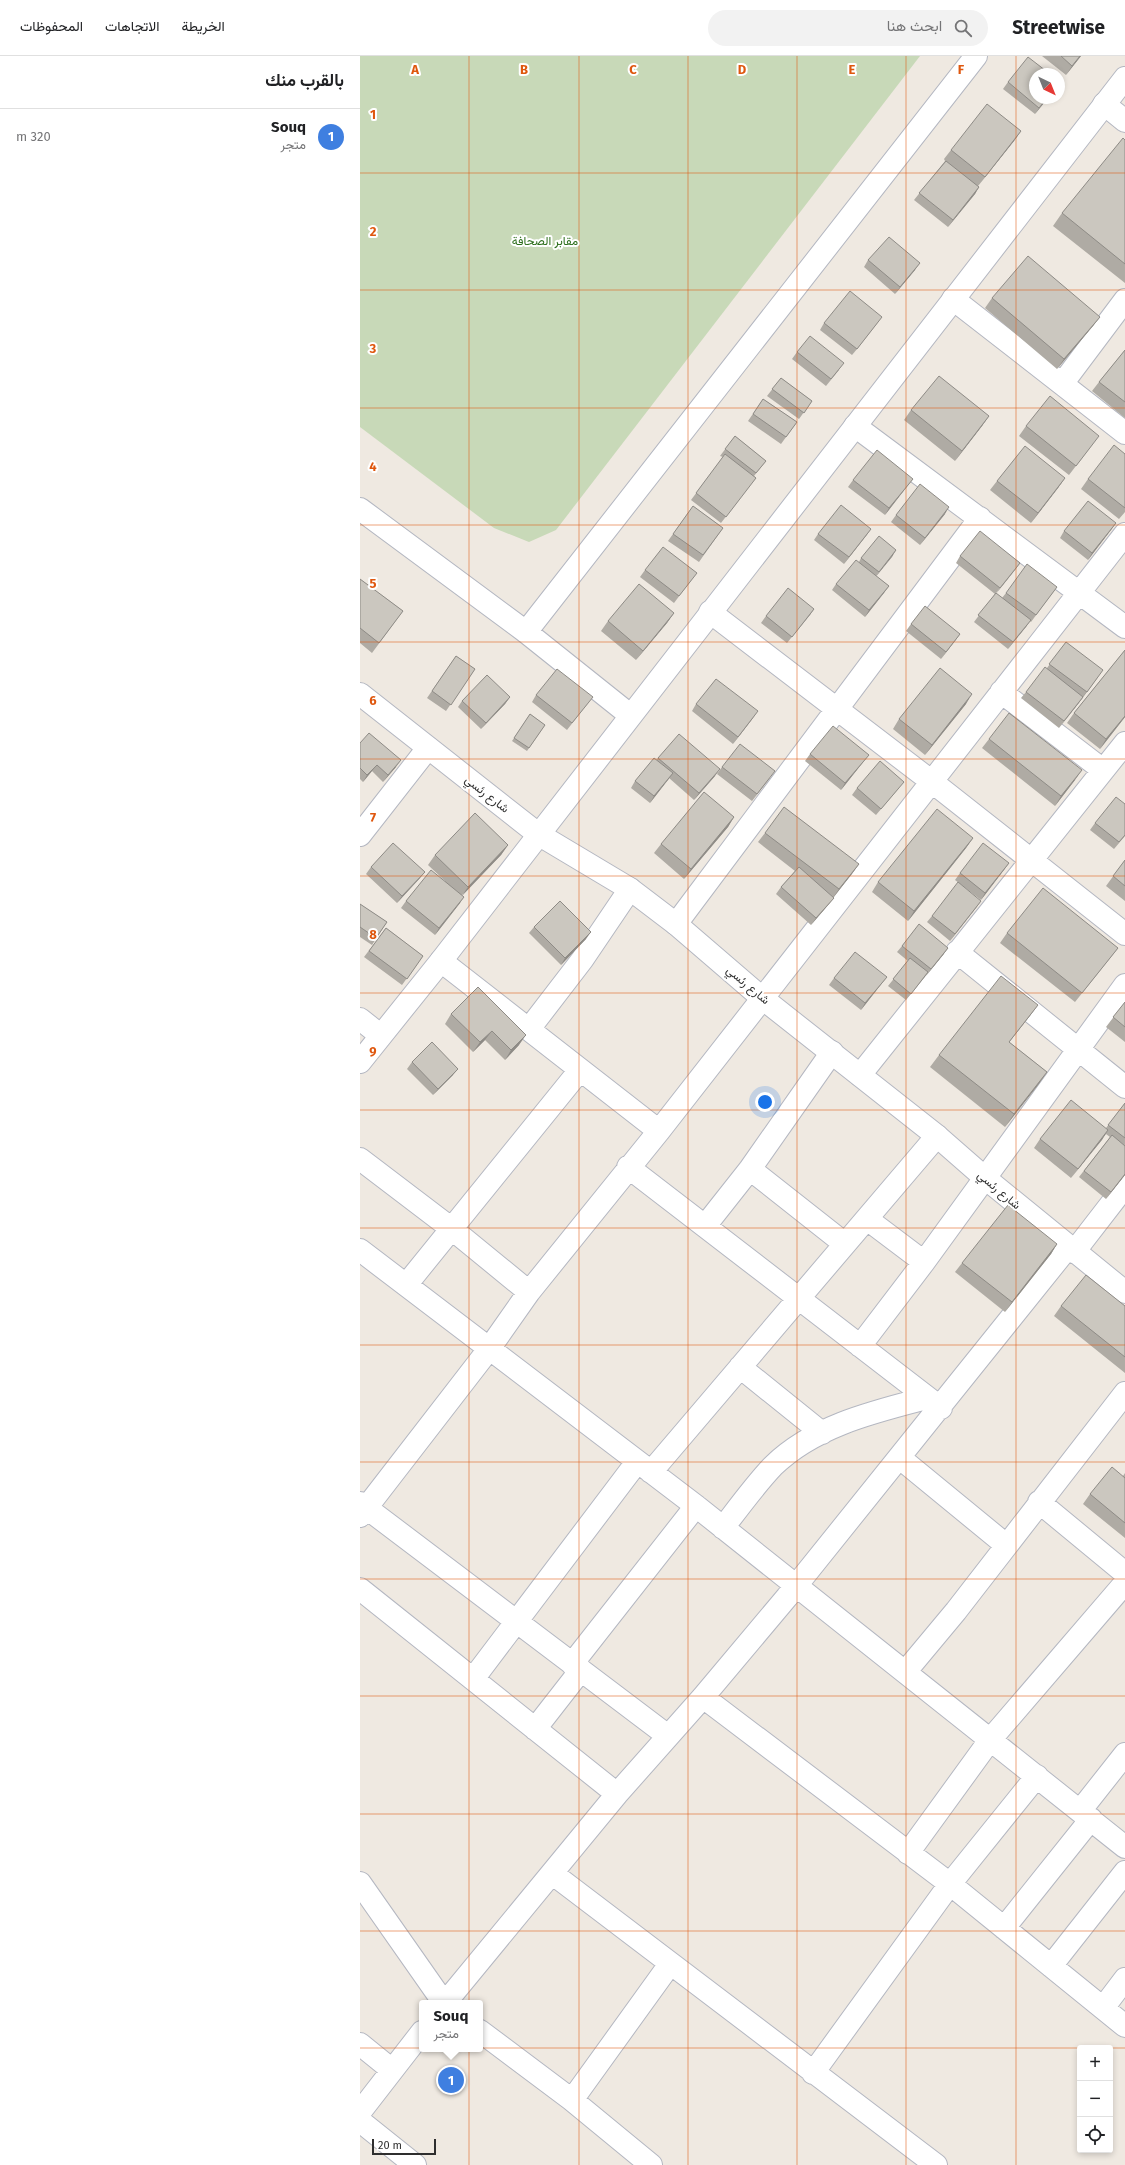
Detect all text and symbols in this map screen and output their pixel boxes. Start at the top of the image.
search box [708,10,988,46]
text: Streetwise [1012,16,1105,39]
text: ابحث هنا [887,17,942,35]
icon: search [952,17,974,39]
text: المحفوظات [20,18,83,35]
text: الاتجاهات [105,18,159,35]
text: الخريطة [181,18,225,35]
text: A [410,62,419,77]
text: B [520,62,528,77]
text: C [629,62,637,77]
text: D [738,62,747,77]
text: E [849,62,856,77]
text: F [958,62,965,77]
north arrow [1029,68,1065,104]
text: بالقرب منك [265,70,344,91]
text: 1 [370,107,376,122]
text: Souq [271,118,306,136]
text: 320 m [16,129,51,144]
text: 1 [328,129,334,144]
text: متجر [281,137,306,152]
text: 2 [370,224,377,239]
park label: مقابر الصحافة [512,234,578,249]
text: 3 [369,341,377,356]
text: 4 [369,459,377,474]
text: 5 [370,576,377,591]
text: 6 [369,693,377,708]
street label: شارع رئسي [460,772,512,818]
text: 7 [370,810,376,825]
text: 8 [369,927,377,942]
street label: شارع رئسي [722,963,772,1009]
text: 9 [369,1044,377,1059]
your location [755,1092,775,1112]
street label: شارع رئسي [973,1168,1023,1214]
popup [419,2000,483,2052]
text: Souq [434,2007,468,2025]
text: متجر [434,2026,459,2041]
map controls [1077,2045,1113,2153]
button: + [1077,2045,1113,2081]
pin: 1 [438,2065,464,2095]
button: − [1077,2081,1113,2117]
button: locate [1077,2117,1113,2153]
scale bar [372,2137,436,2156]
text: 20 m [378,2139,402,2152]

